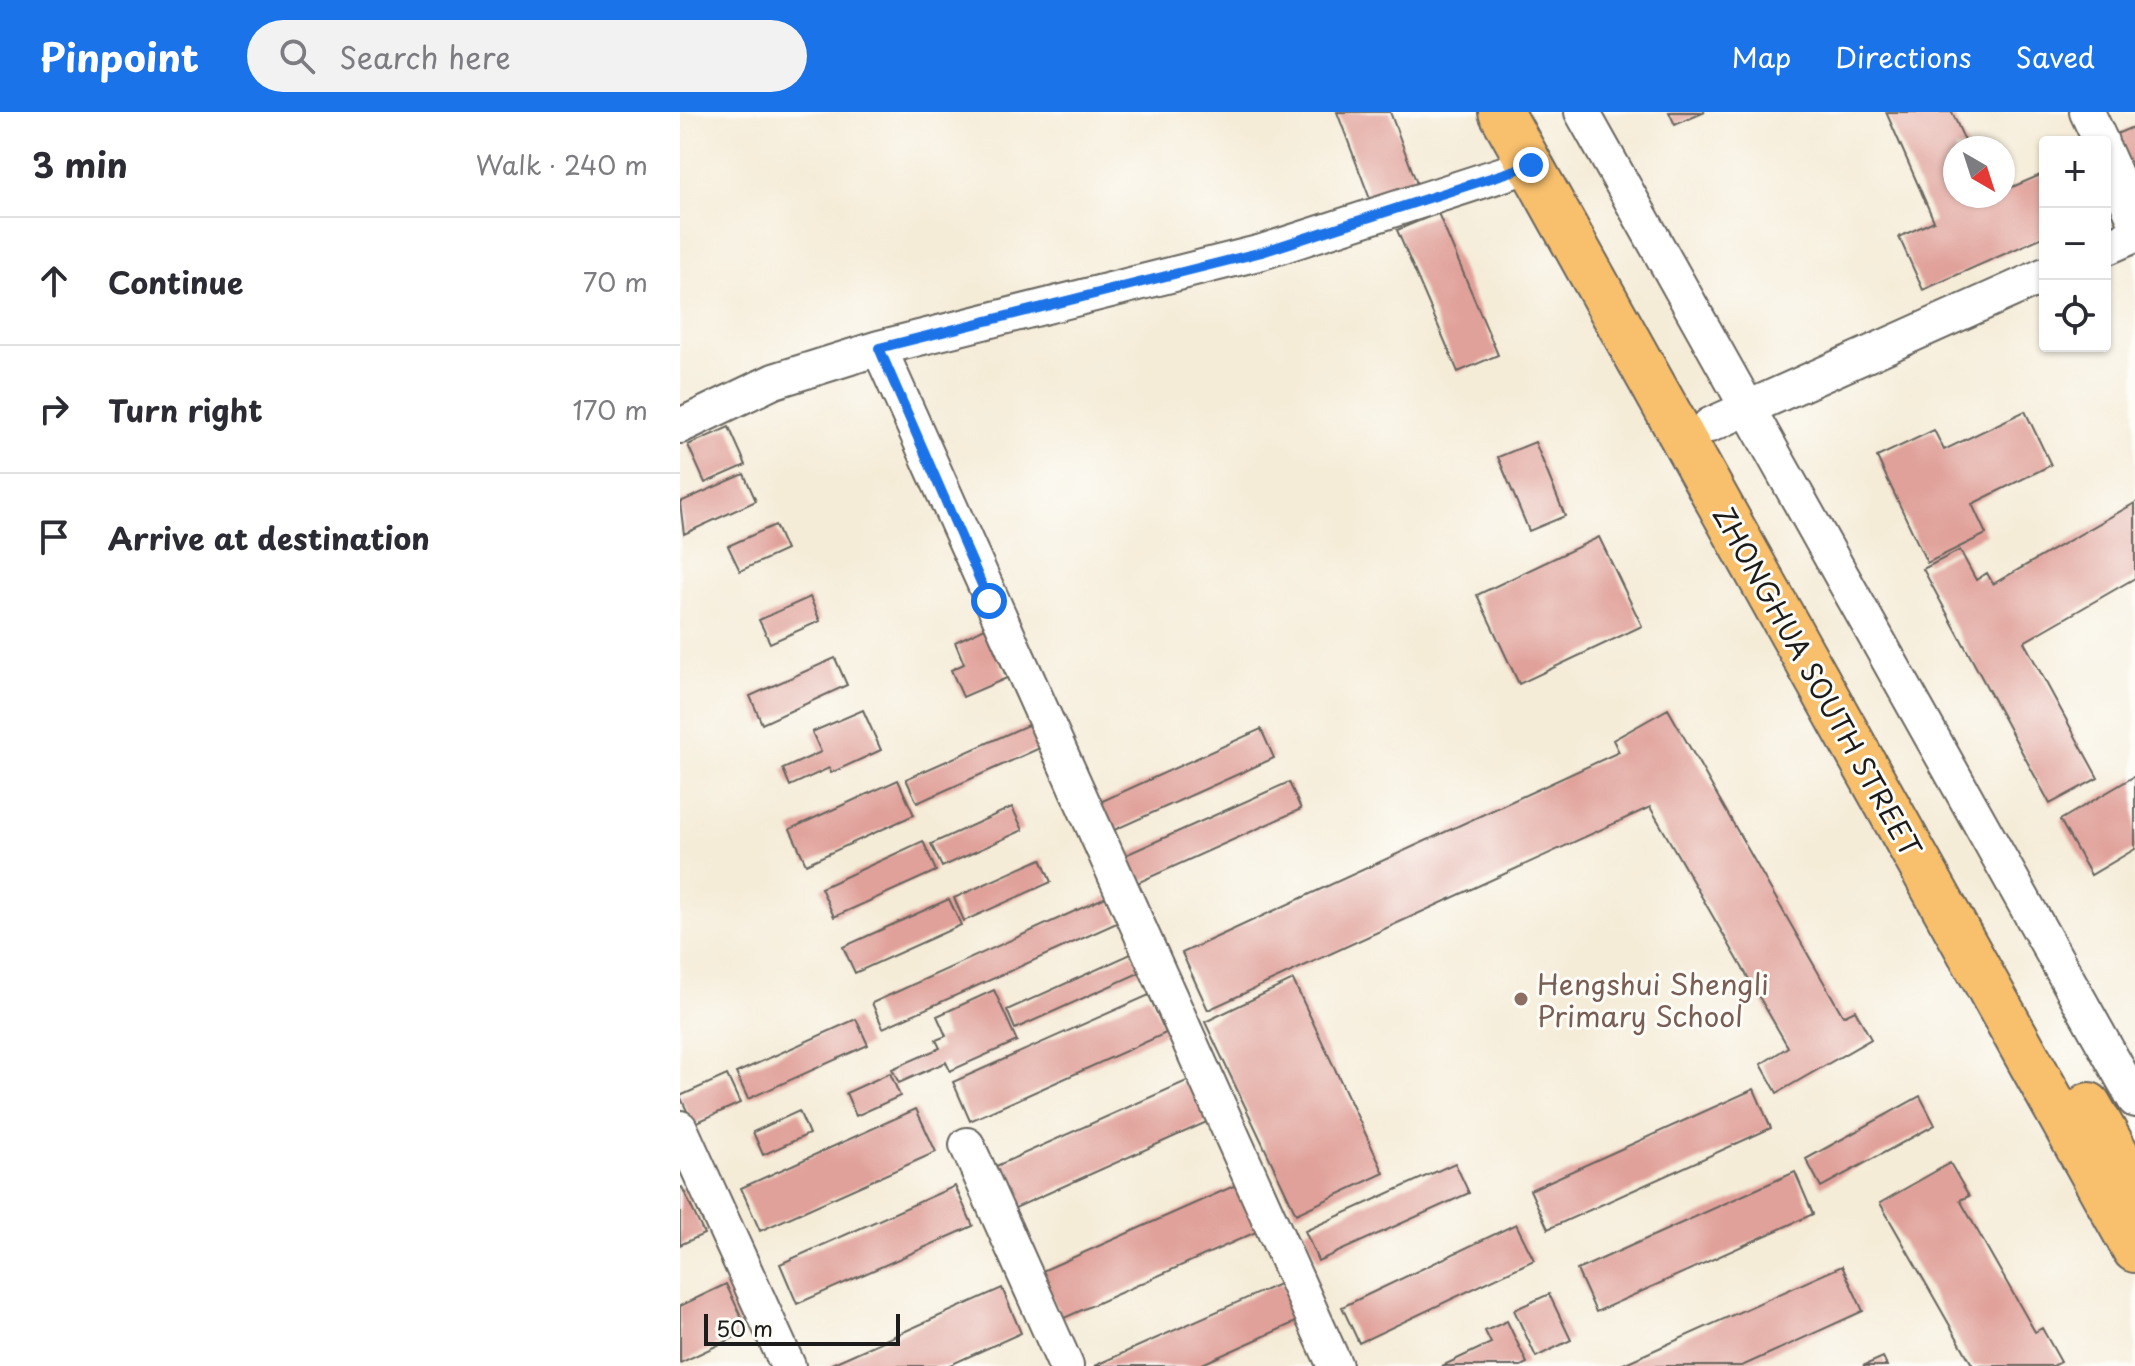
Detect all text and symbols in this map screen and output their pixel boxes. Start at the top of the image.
search box [247,20,807,92]
text: Pinpoint [40,28,199,85]
icon: search [275,34,319,78]
text: Search here [339,34,511,79]
text: Map [1732,35,1791,78]
text: Directions [1835,35,1972,78]
text: Saved [2016,35,2095,78]
north arrow [1943,136,2015,208]
map controls [2039,136,2111,352]
button: + [2039,136,2111,208]
text: 3 min [32,138,128,190]
text: Walk · 240 m [476,145,648,184]
route end [1513,147,1549,183]
button: − [2039,208,2111,280]
icon: ahead [32,259,76,303]
text: Continue [108,259,243,304]
text: 70 m [583,262,648,301]
button: locate [2039,280,2111,352]
icon: right [32,387,76,431]
text: Turn right [108,387,263,432]
text: 170 m [573,390,648,429]
street label: ZHONGHUA SOUTH STREET [1703,497,1933,865]
icon: arrive [32,515,76,559]
text: Arrive at destination [108,515,430,560]
route start [971,583,1007,619]
place label: Hengshui Shengli Primary School [1537,962,1769,1037]
marker: Hengshui Shengli Primary School [1512,990,1530,1008]
scale bar [704,1310,900,1346]
text: 50 m [716,1311,773,1344]

